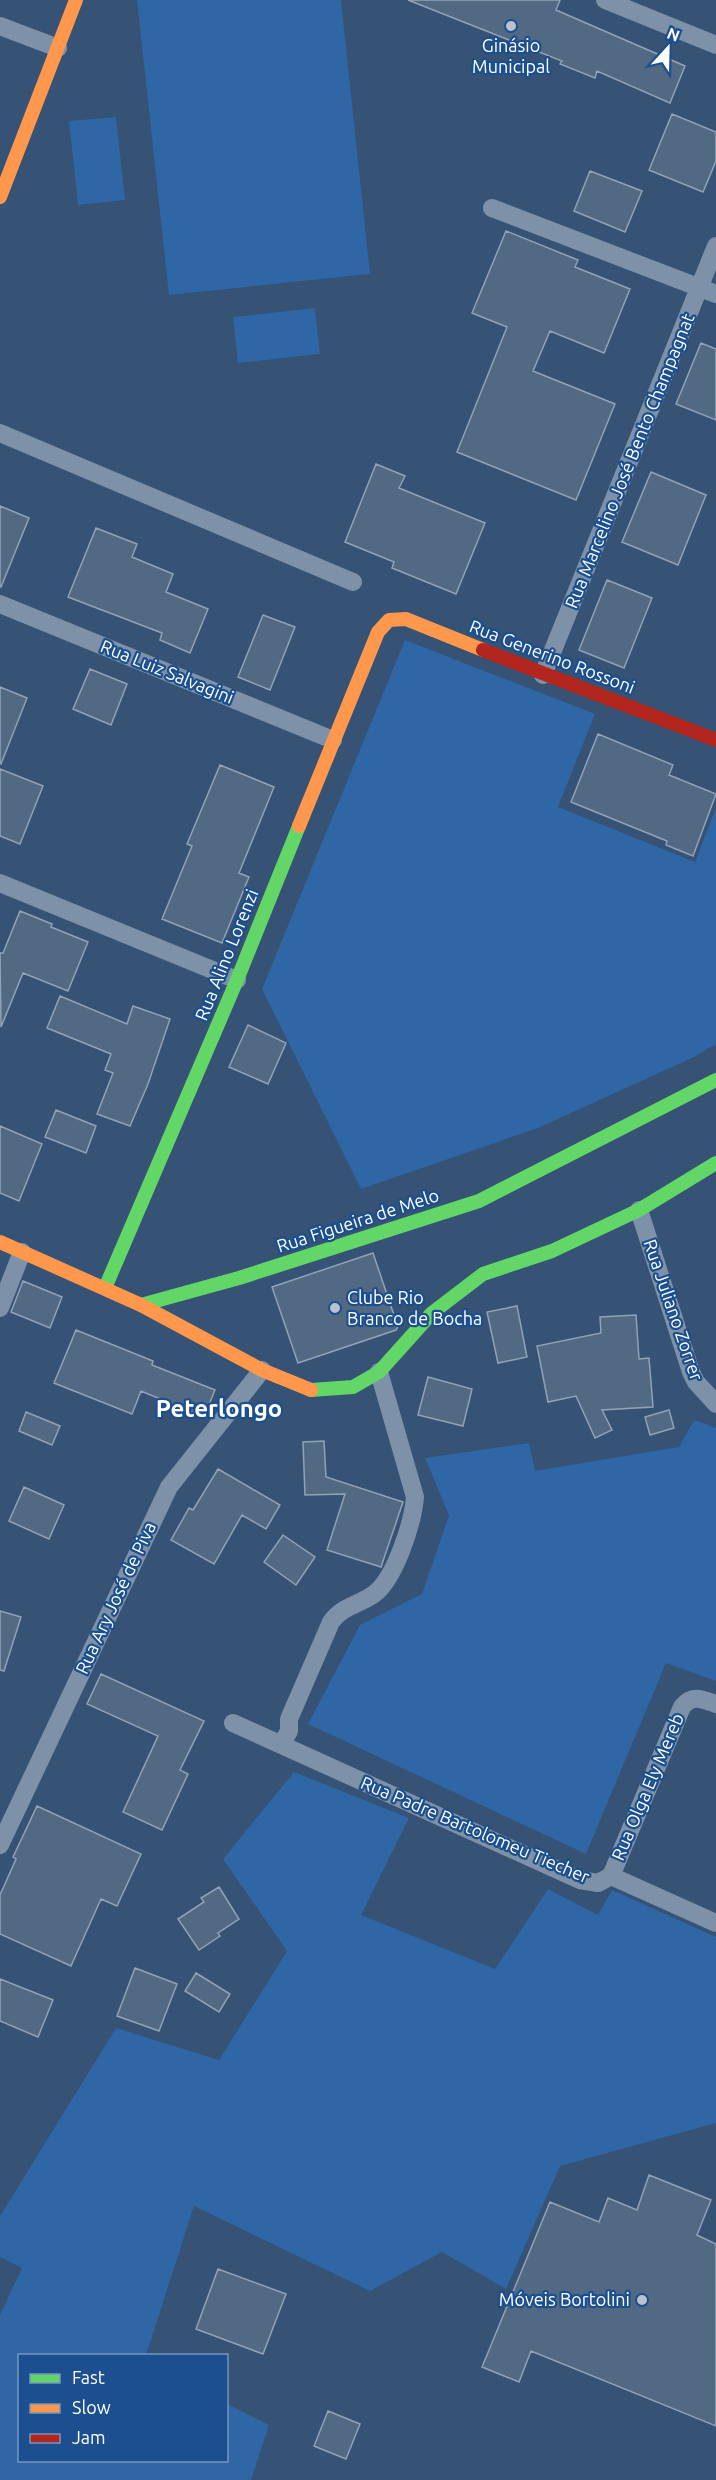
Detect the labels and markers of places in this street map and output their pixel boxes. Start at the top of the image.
marker: Ginásio Municipal [504,19,518,33]
place label: Ginásio Municipal [472,35,550,76]
place label: Clube Rio Branco de Bocha [347,1287,482,1328]
marker: Clube Rio Branco de Bocha [328,1301,342,1315]
place label: Móveis Bortolini [499,2289,630,2309]
marker: Móveis Bortolini [635,2293,649,2307]

